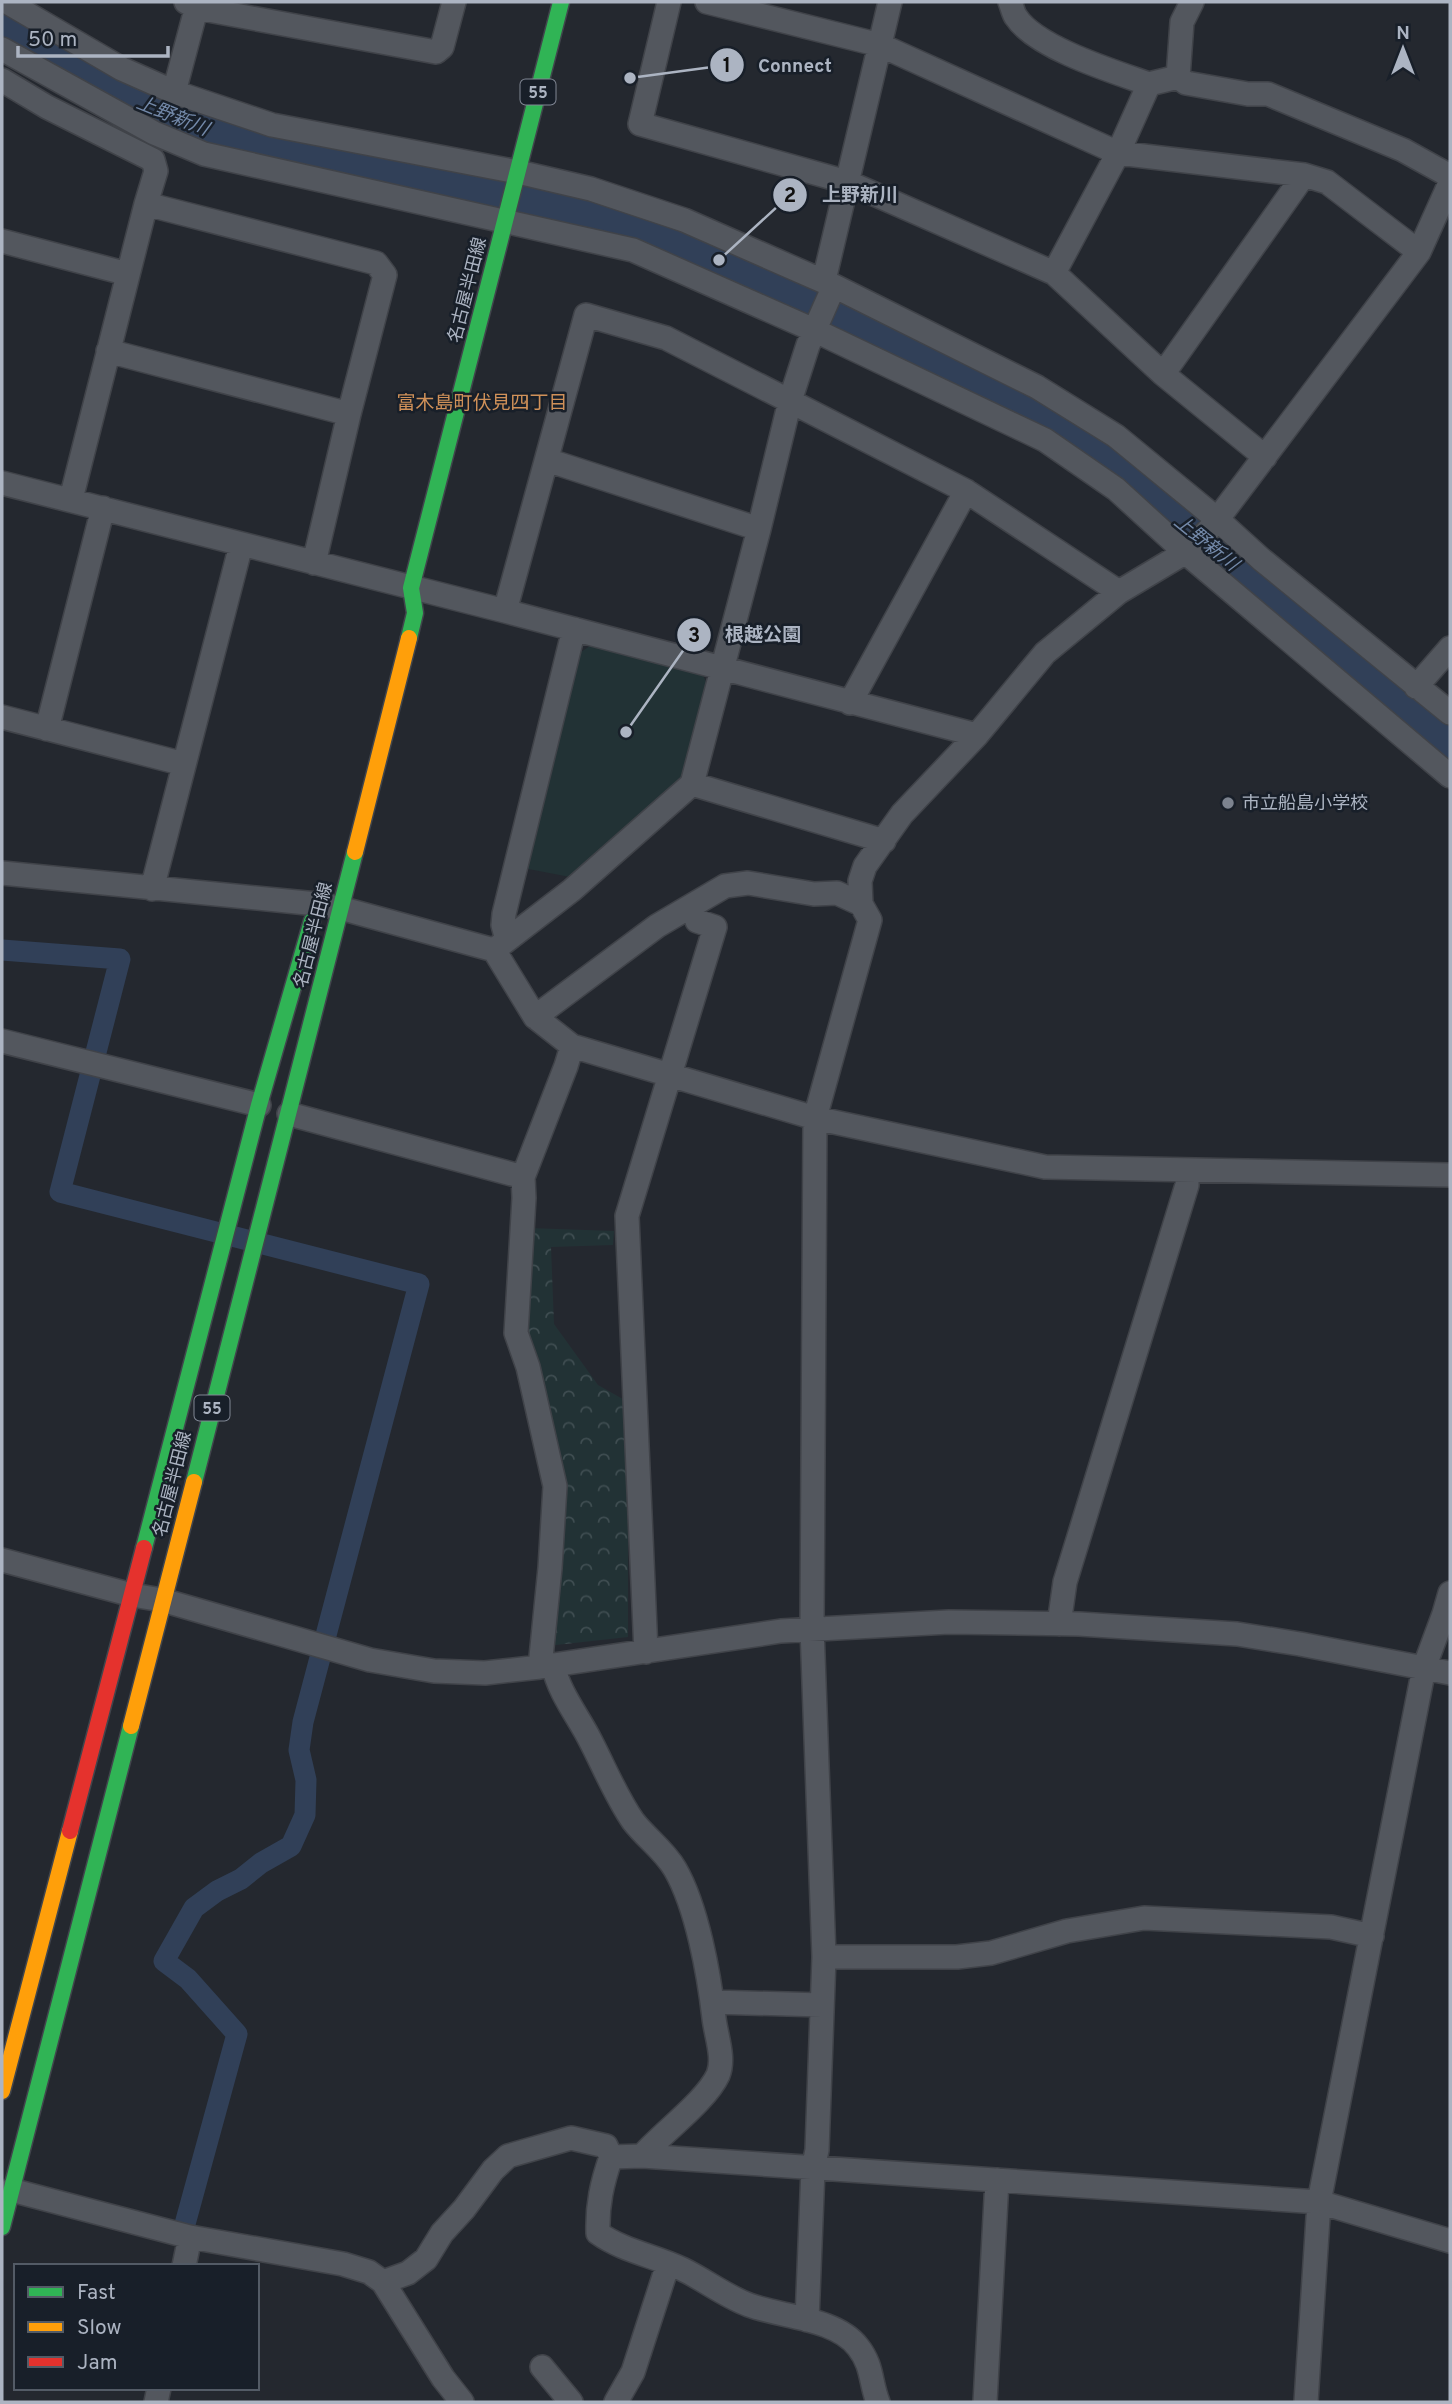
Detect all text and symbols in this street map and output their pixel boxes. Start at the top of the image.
scale bar [18,14,168,58]
north arrow [1368,14,1438,84]
text: N [1396,22,1410,46]
text: 50 m [28,27,77,54]
callout: Connect [709,45,846,85]
text: 1 [723,53,731,80]
text: Connect [758,55,832,79]
road number: 55 [520,80,556,104]
water label: 上野新川 [133,91,214,143]
callout: 上野新川 [773,175,912,215]
text: 2 [784,183,796,210]
text: 上野新川 [822,184,898,208]
street label: 名古屋半田線 [444,235,493,346]
district label: 富木島町伏見四丁目 [396,392,568,416]
water label: 上野新川 [1169,510,1244,578]
callout: 根越公園 [676,615,815,655]
text: 3 [688,623,700,650]
text: 根越公園 [725,624,801,648]
place label: 市立船島小学校 [1242,793,1368,816]
marker: 市立船島小学校 [1220,795,1236,811]
street label: 名古屋半田線 [290,880,339,991]
road number: 55 [194,1396,230,1420]
street label: 名古屋半田線 [149,1429,198,1540]
legend [14,2264,259,2390]
text: Fast [77,2280,116,2307]
text: Slow [77,2315,122,2342]
text: Jam [77,2350,118,2377]

